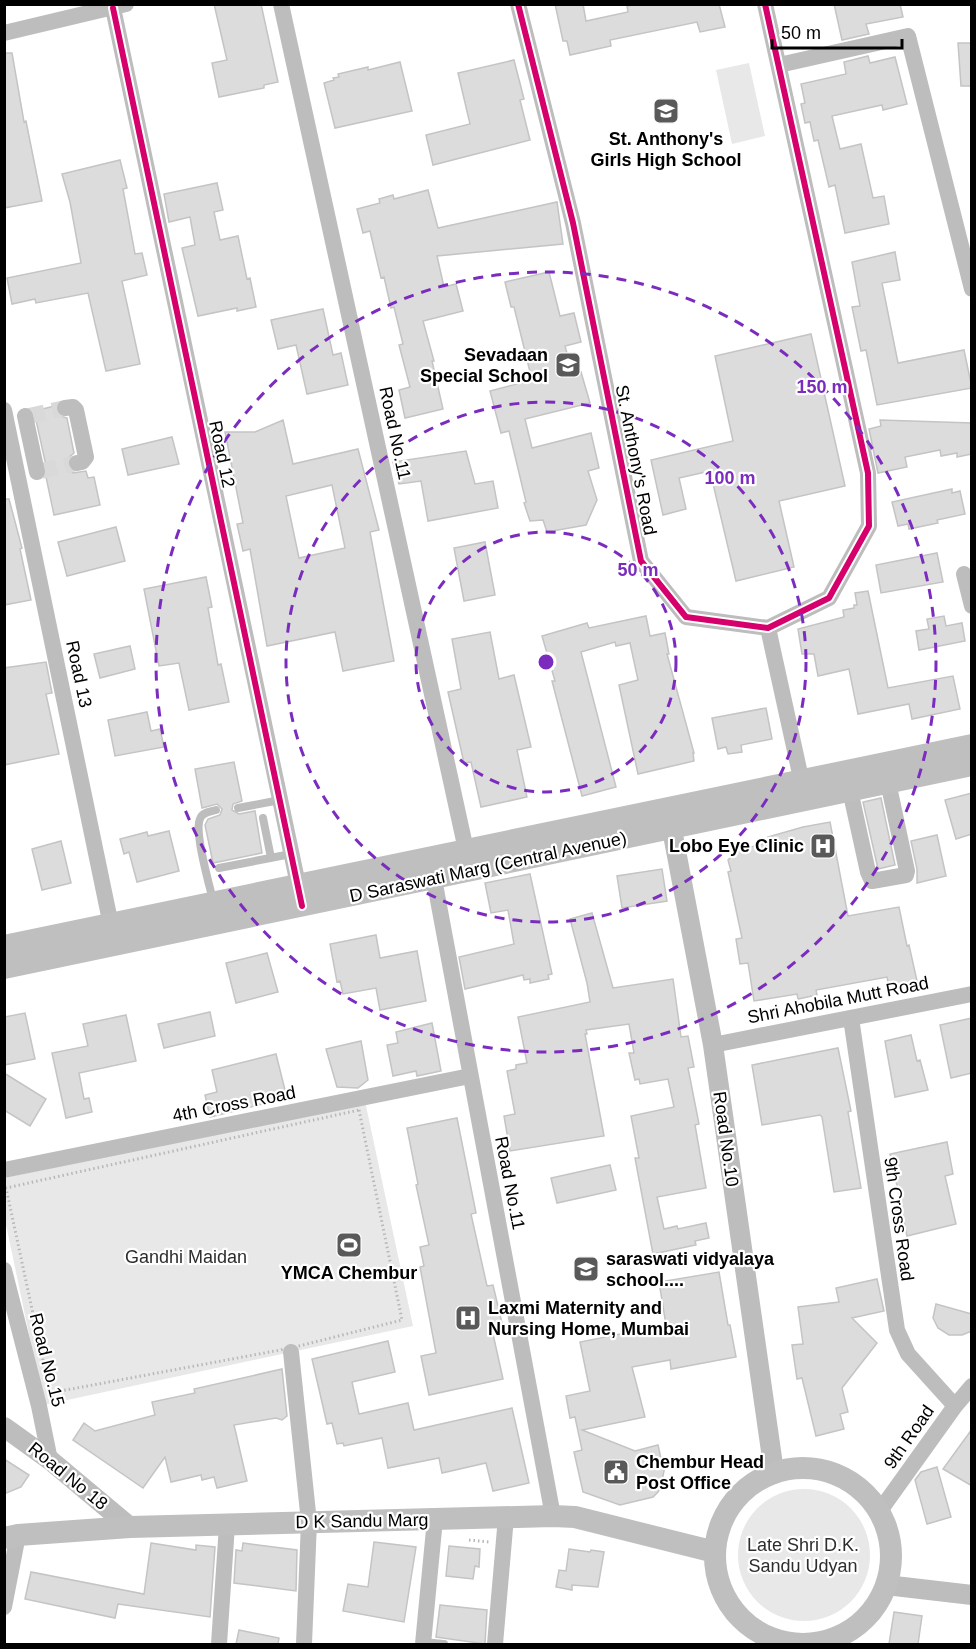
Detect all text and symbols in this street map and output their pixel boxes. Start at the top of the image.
scale bar [772,12,902,50]
text: 50 m [781,23,821,43]
school or university icon: St. Anthony's Girls High School [651,96,681,126]
place label: St. Anthony's Girls High School [590,129,742,170]
place label: Sevadaan Special School [420,345,548,386]
school or university icon: Sevadaan Special School [553,350,583,380]
text: 150 m [796,377,848,397]
street label: St. Anthony's Road [612,383,660,537]
street label: Road No.11 [375,385,415,481]
street label: Road 12 [205,419,239,489]
text: 100 m [704,468,756,488]
text: 50 m [617,560,659,580]
street label: Road 13 [62,639,96,709]
centre of rings [536,652,556,672]
street label: D Saraswati Marg (Central Avenue) [348,828,628,906]
hospital icon: Lobo Eye Clinic [808,831,838,861]
place label: Lobo Eye Clinic [669,836,804,856]
street label: Shri Ahobila Mutt Road [746,973,930,1027]
street label: 4th Cross Road [171,1082,297,1126]
street label: Road No.10 [709,1090,743,1188]
street label: Road No.11 [491,1135,529,1231]
street label: 9th Cross Road [880,1156,918,1282]
sports icon: YMCA Chembur [334,1230,364,1260]
park label: Gandhi Maidan [125,1247,247,1267]
place label: saraswati vidyalaya school.... [606,1249,775,1290]
school or university icon: saraswati vidyalaya school.... [571,1254,601,1284]
place label: YMCA Chembur [281,1263,417,1283]
place label: Laxmi Maternity and Nursing Home, Mumbai [488,1298,689,1339]
hospital icon: Laxmi Maternity and Nursing Home, Mumbai [453,1303,483,1333]
street label: Road No.15 [26,1311,68,1409]
street label: 9th Road [880,1401,938,1473]
street label: Road No 18 [24,1438,112,1514]
place label: Chembur Head Post Office [636,1452,764,1493]
public building icon: Chembur Head Post Office [601,1457,631,1487]
street label: D K Sandu Marg [295,1510,429,1532]
park label: Late Shri D.K. Sandu Udyan [747,1535,859,1576]

